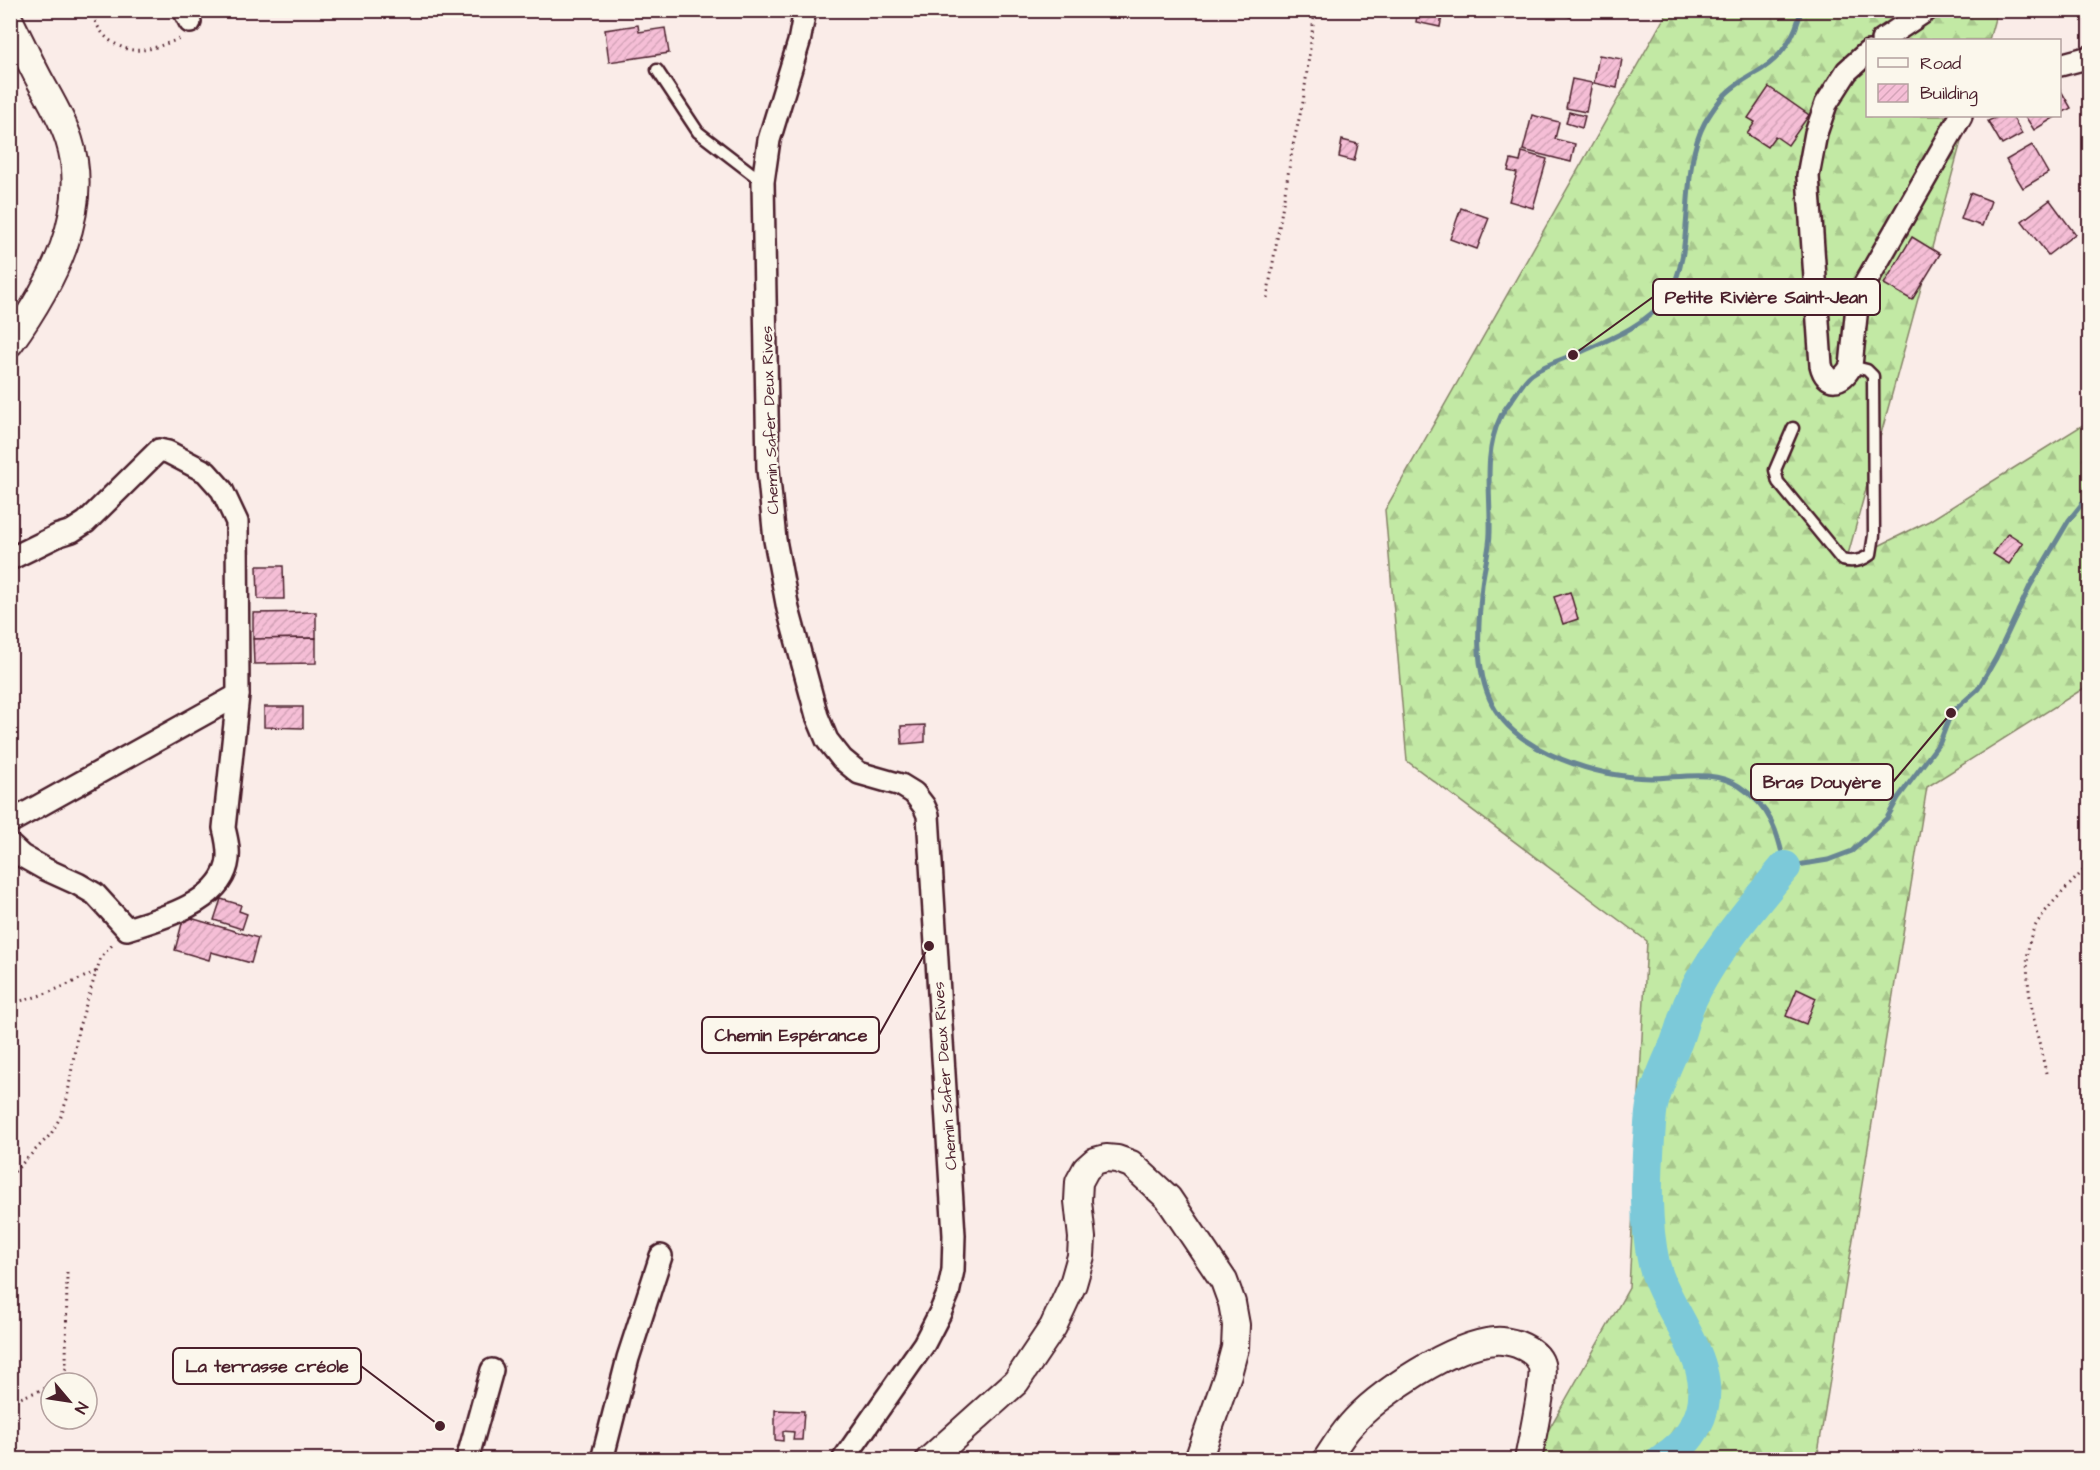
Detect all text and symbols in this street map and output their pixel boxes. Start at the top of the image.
legend [1866,39,2061,117]
text: Road [1920,51,1961,76]
text: Building [1920,81,1978,107]
callout: Petite Rivière Saint-Jean [1653,279,1880,315]
text: Petite Rivière Saint-Jean [1665,285,1867,310]
street label: Chemin Safer Deux Rives [756,325,784,515]
callout: Bras Douyère [1751,764,1893,800]
text: Bras Douyère [1763,770,1881,796]
street label: Chemin Safer Deux Rives [927,981,963,1171]
callout: Chemin Espérance [702,1017,879,1053]
text: Chemin Espérance [715,1023,868,1048]
callout: La terrasse créole [173,1348,361,1384]
text: La terrasse créole [185,1354,349,1379]
north arrow [39,1371,99,1431]
text: N [69,1398,93,1418]

